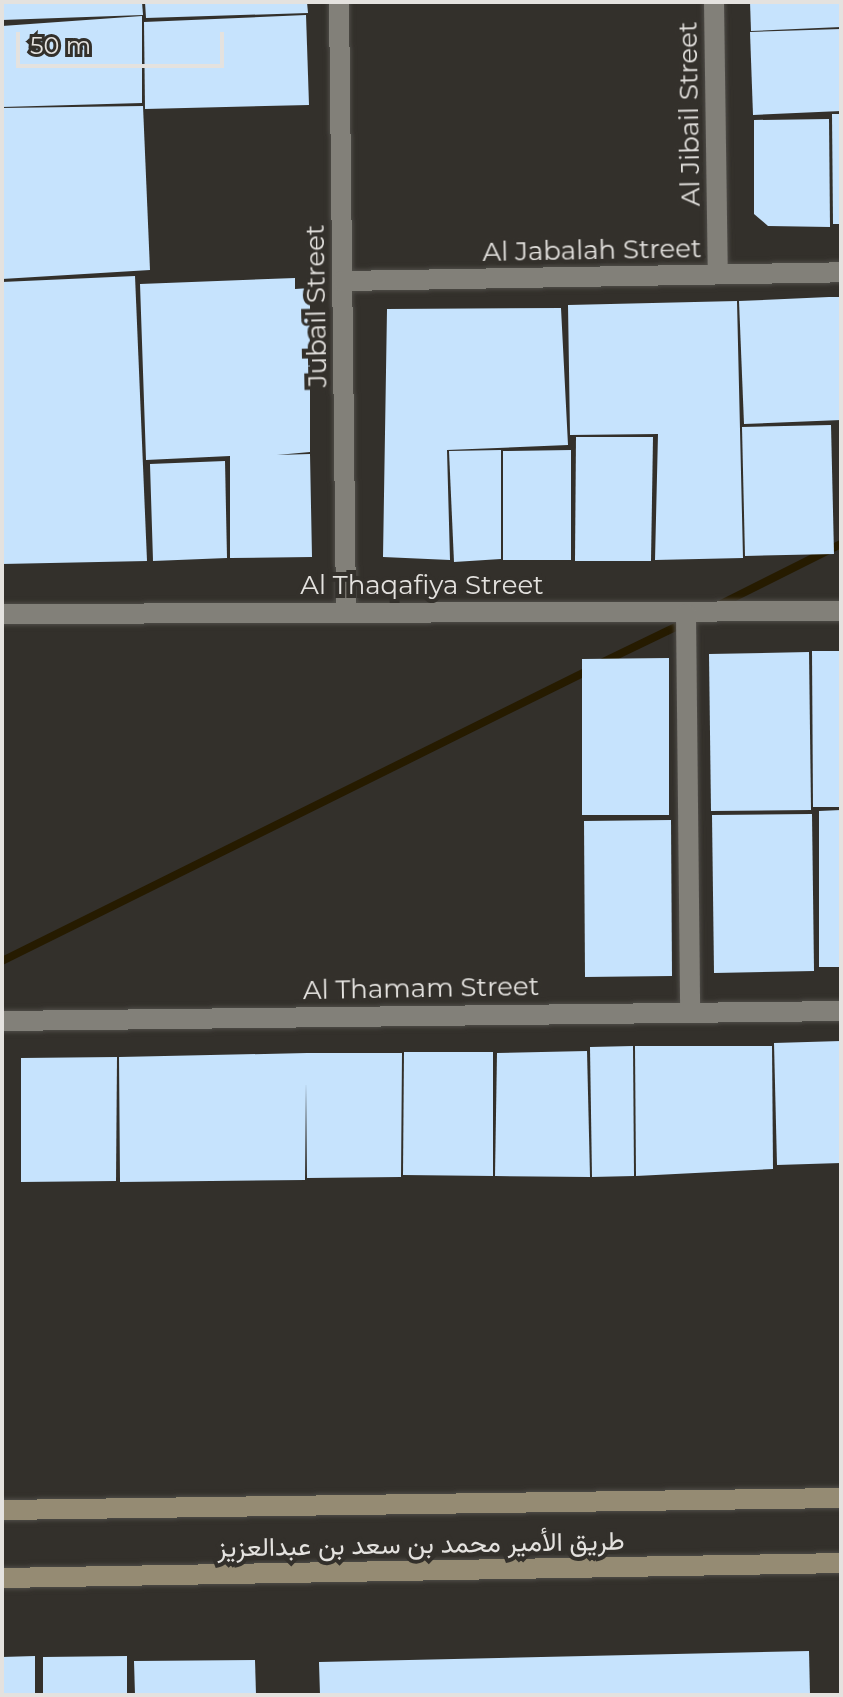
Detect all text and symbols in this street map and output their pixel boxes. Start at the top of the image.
scale bar [20,16,228,66]
street label: Al Jibail Street [673,21,707,207]
text: 50 m [30,31,91,60]
street label: Jubail Street [300,224,334,388]
street label: Al Jabalah Street [482,233,702,269]
street label: Al Thaqafiya Street [300,570,544,602]
street label: Al Thamam Street [303,971,539,1007]
street label: طريق الأمير محمد بن سعد بن عبدالعزيز [217,1526,625,1564]

